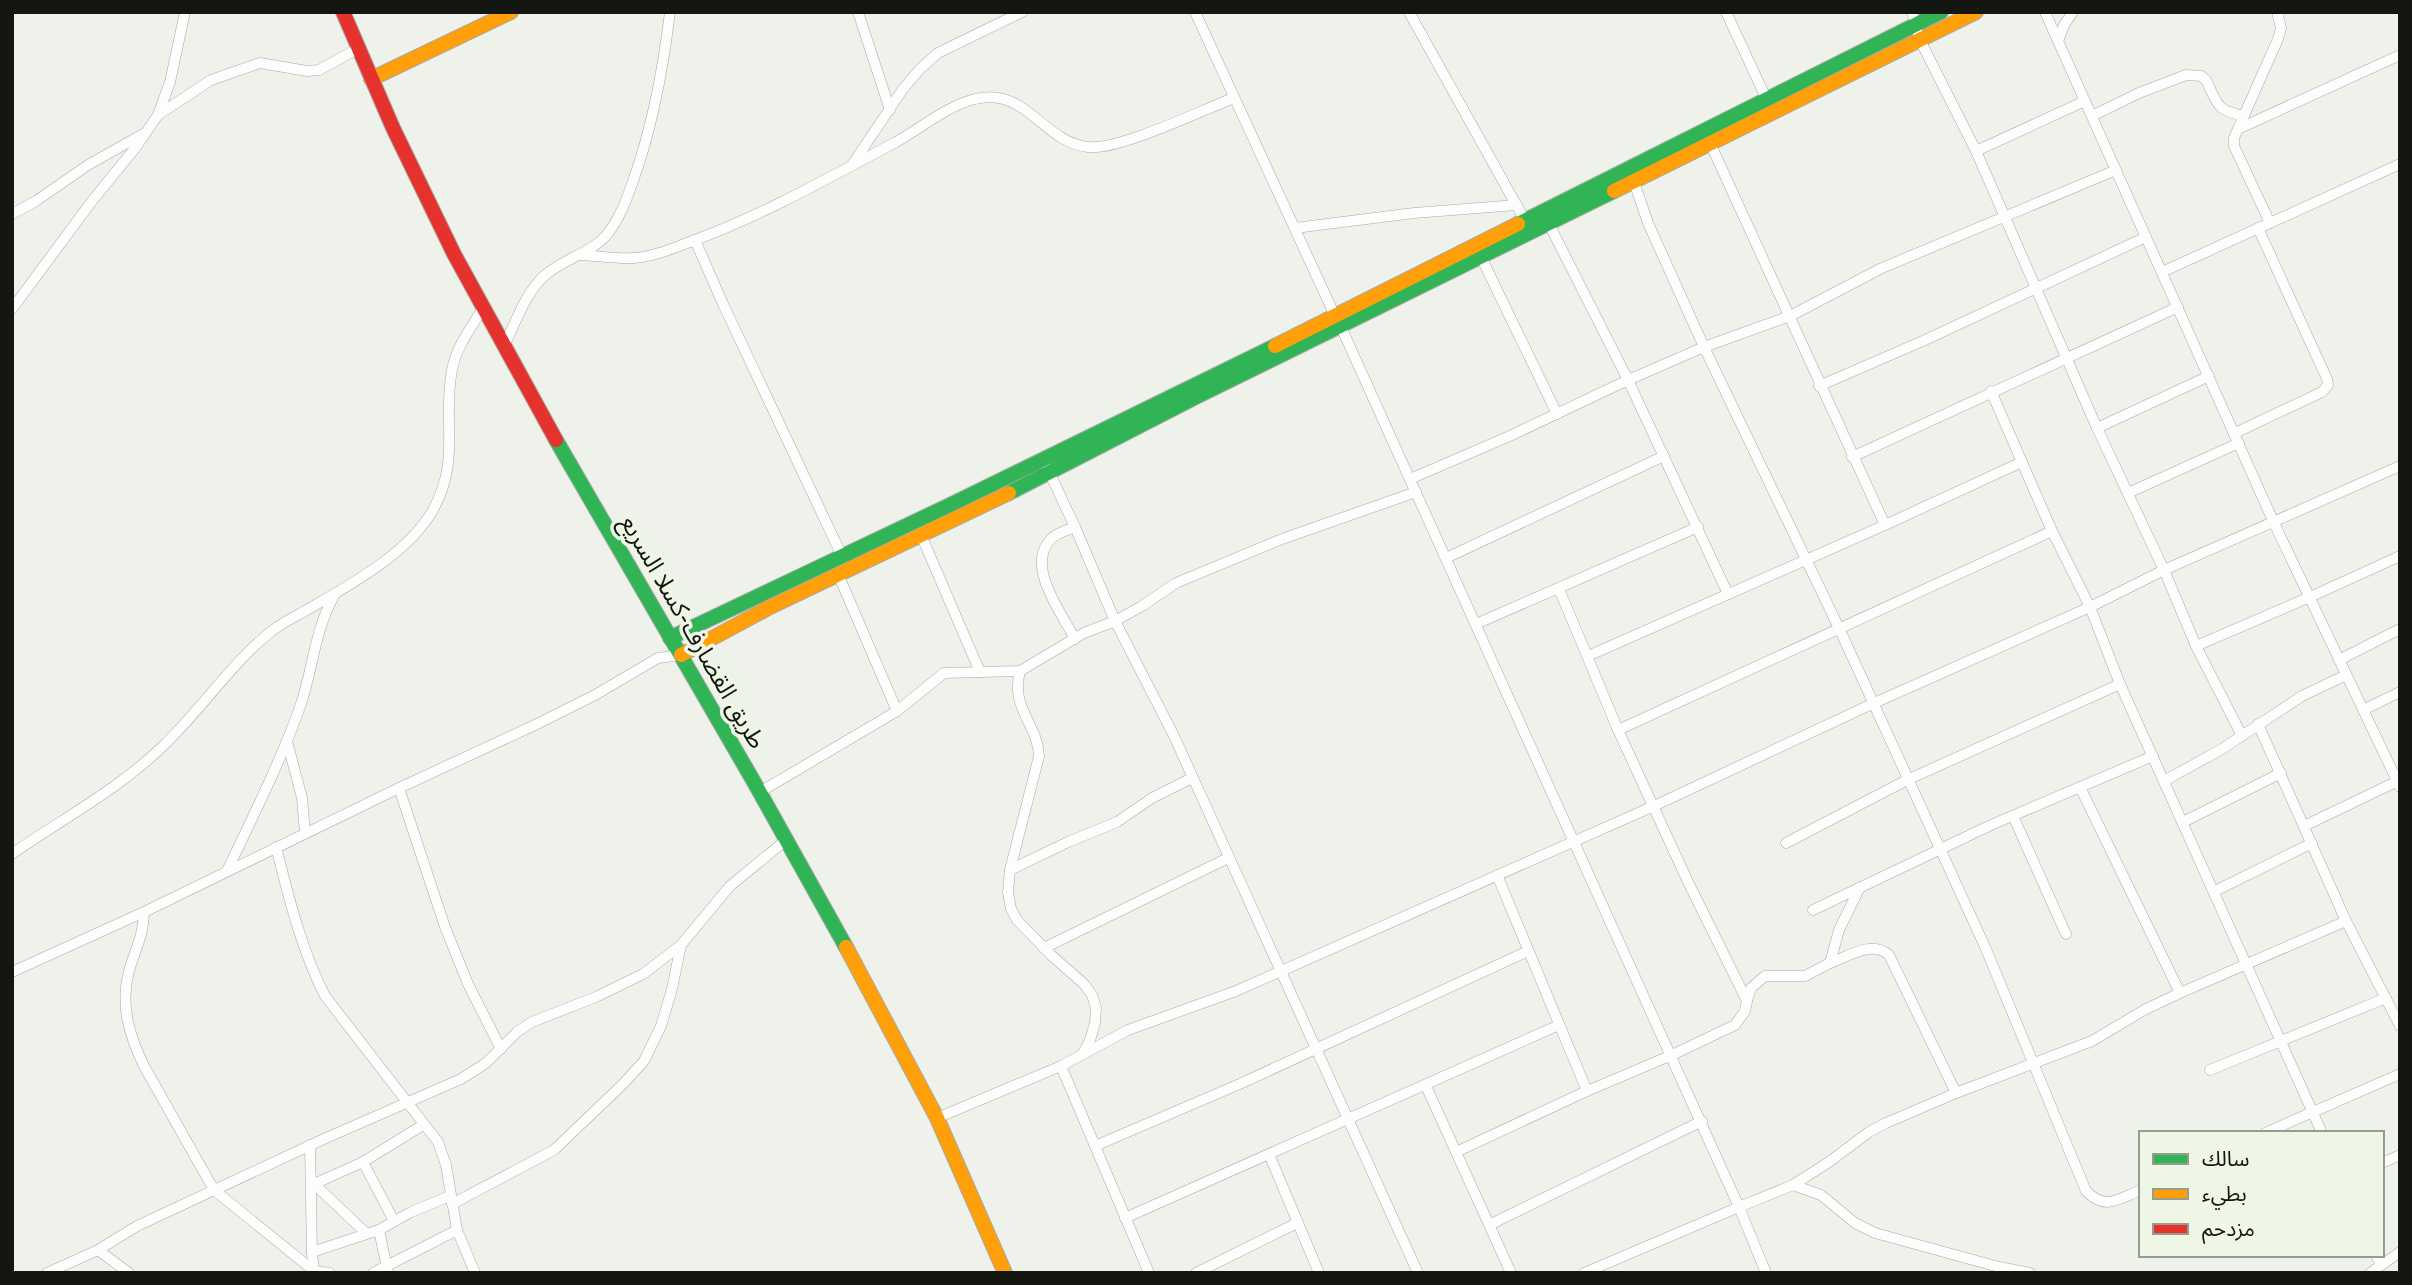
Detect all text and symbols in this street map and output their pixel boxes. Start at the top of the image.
street label: طريق القضارف-كسلا السريع [612,510,771,755]
legend [2139,1131,2384,1257]
text: سالك [2202,1147,2249,1172]
text: بطيء [2202,1182,2247,1210]
text: مزدحم [2202,1217,2255,1244]

